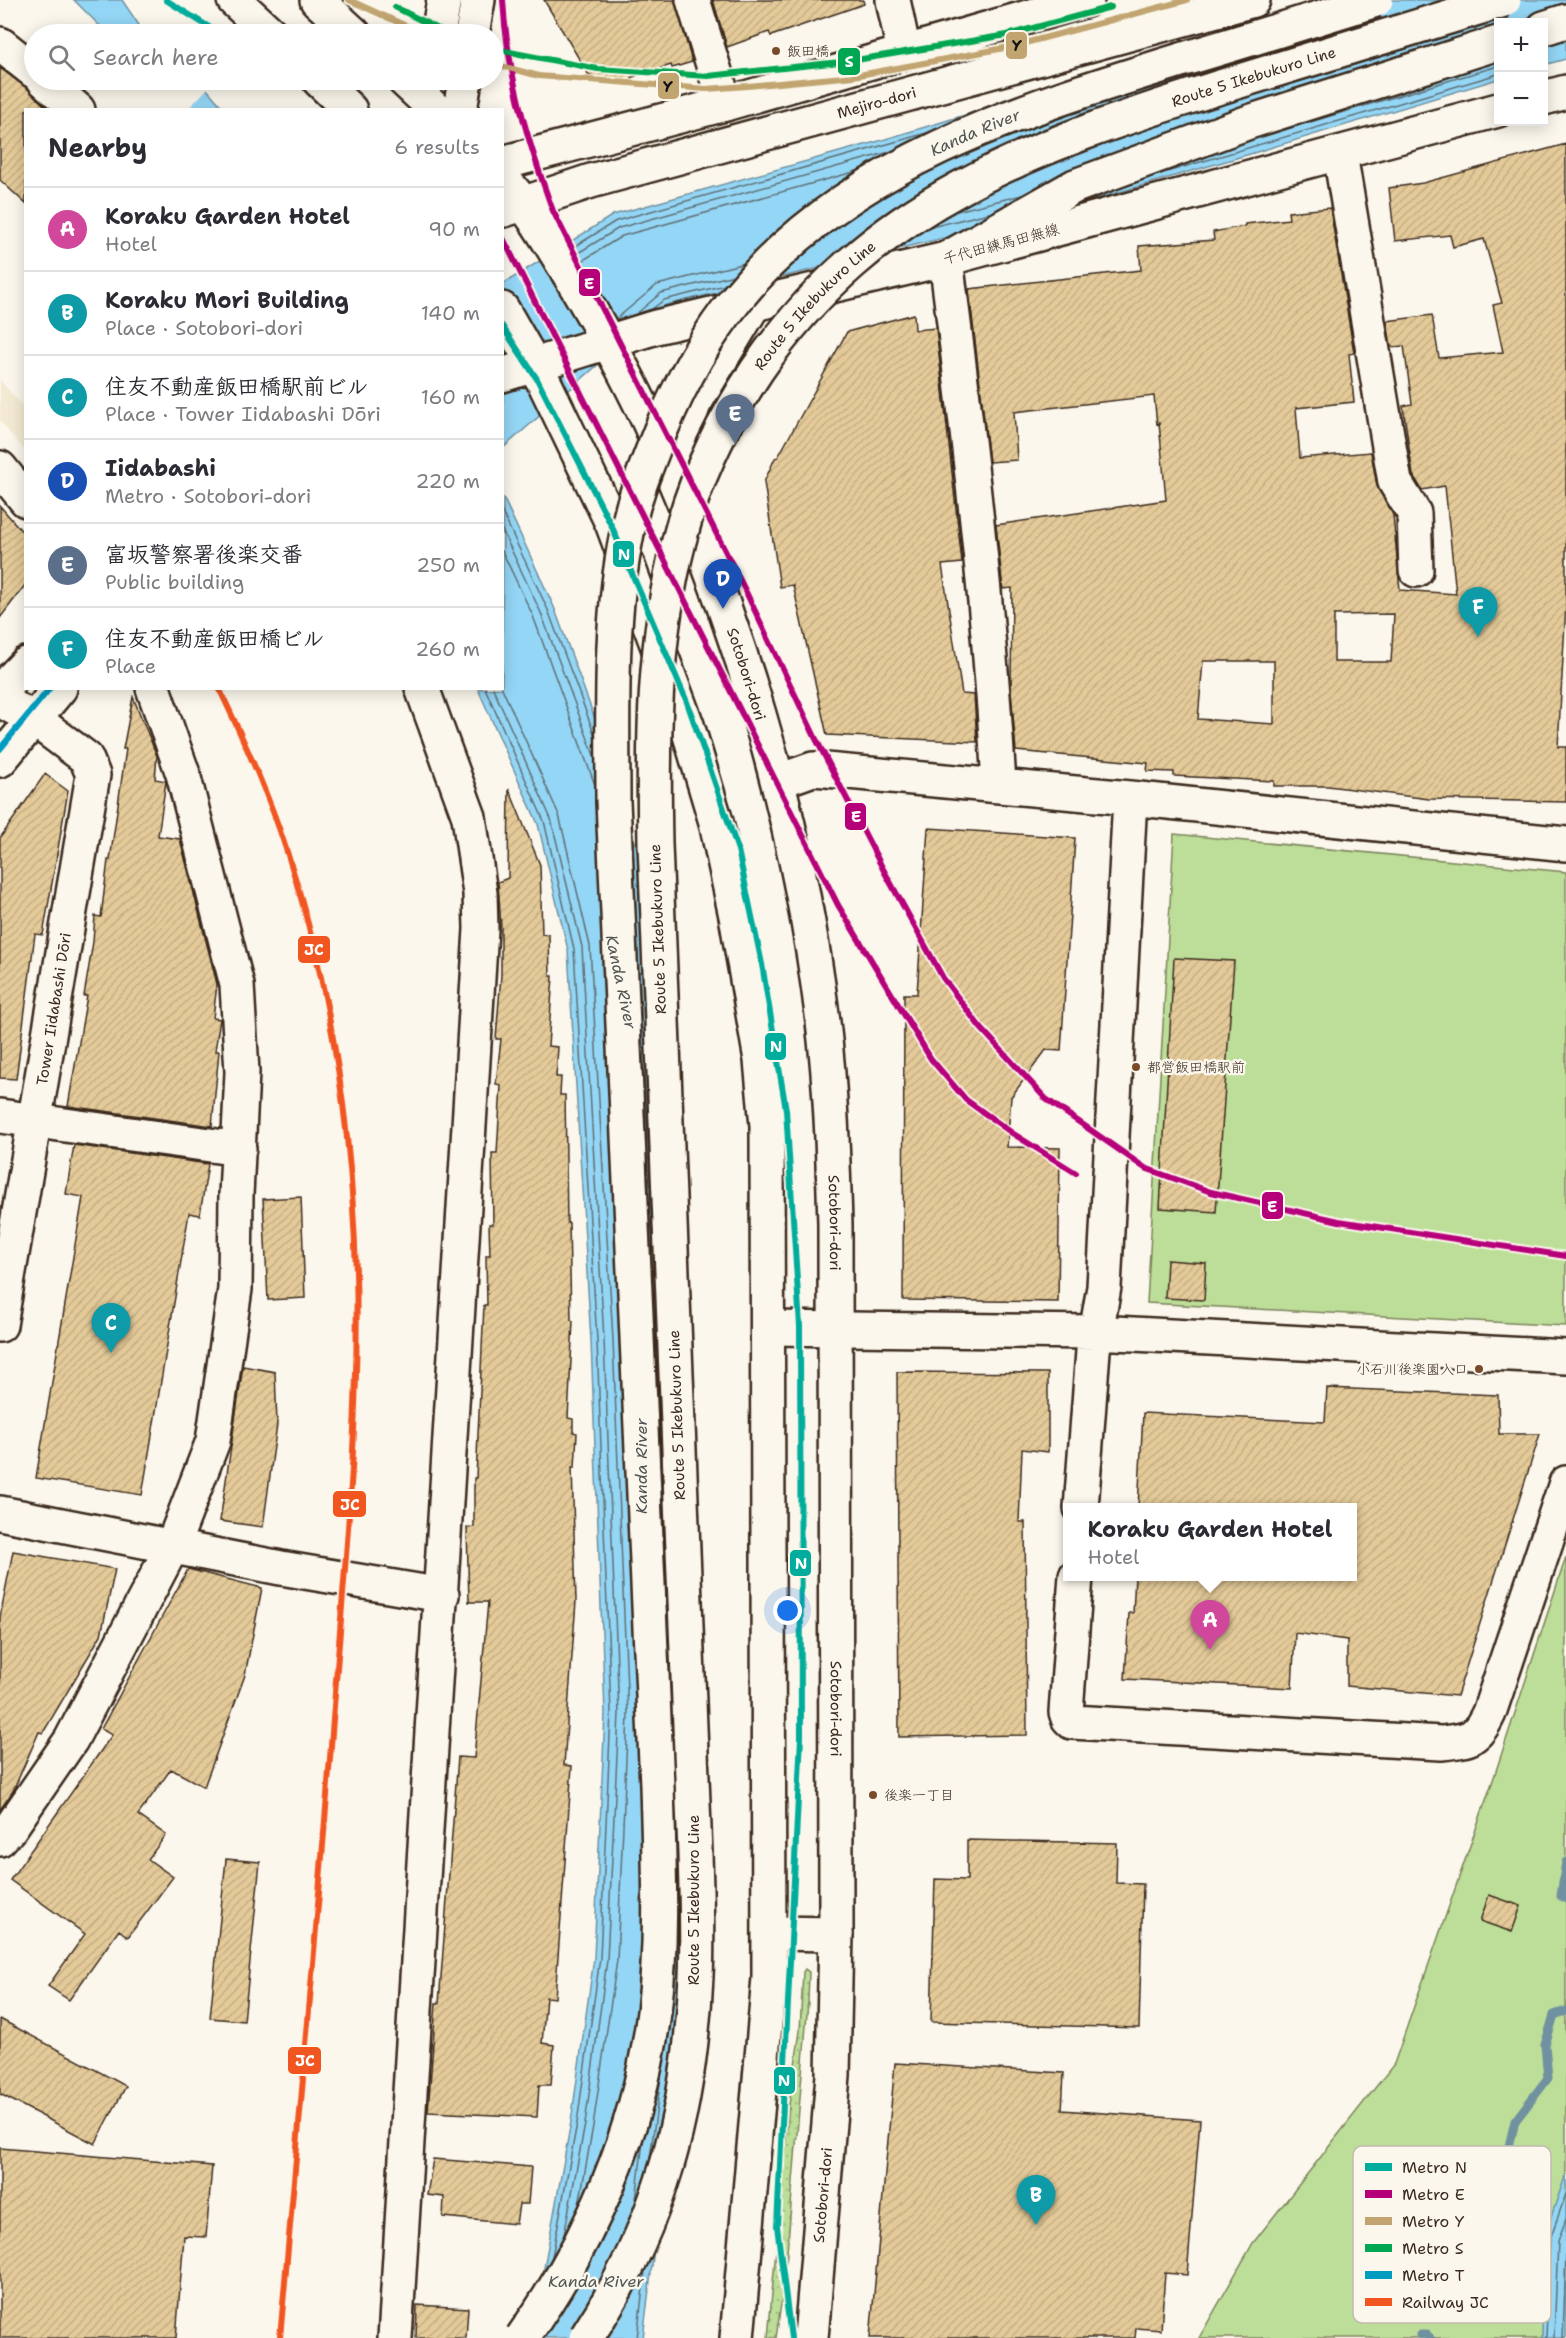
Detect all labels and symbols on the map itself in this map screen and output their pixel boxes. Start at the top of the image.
line badge: Y [1005,31,1028,60]
text: Y [1012,35,1022,56]
place label: 飯田橋 [787,42,829,60]
street label: Route 5 Ikebukuro Line [1169,42,1338,112]
marker: 飯田橋 [770,45,782,57]
line badge: S [837,47,861,76]
text: S [844,51,854,72]
line badge: Y [657,72,680,100]
text: Y [663,76,673,97]
street label: Mejiro-dori [835,82,919,123]
water label: Kanda River [926,104,1023,161]
street label: 千代田練馬田無線 [940,219,1062,269]
street label: Route 5 Ikebukuro Line [750,236,880,374]
line badge: E [578,268,601,297]
text: E [584,273,594,294]
pin: E [716,394,754,444]
line badge: N [612,540,635,568]
text: N [618,544,630,565]
pin: D [704,560,742,609]
pin: F [1458,588,1498,637]
street label: Sotobori-dori [722,625,770,723]
line badge: E [844,802,867,831]
text: E [851,806,861,827]
street label: Route 5 Ikebukuro Line [645,844,671,1014]
street label: Tower Iidabashi Dōri [32,931,76,1087]
water label: Kanda River [601,933,641,1031]
line badge: JC [297,935,331,964]
text: JC [304,939,324,960]
line badge: N [764,1032,787,1061]
text: N [770,1036,782,1057]
place label: 都営飯田橋駅前 [1147,1058,1245,1076]
marker: 都営飯田橋駅前 [1130,1061,1142,1073]
street label: Sotobori-dori [823,1175,845,1271]
line badge: E [1261,1191,1284,1220]
text: E [1267,1196,1277,1217]
pin: C [92,1304,130,1353]
street label: Route 5 Ikebukuro Line [664,1330,690,1500]
place label: 小石川後楽園入口 [1356,1360,1468,1378]
marker: 小石川後楽園入口 [1473,1363,1485,1375]
water label: Kanda River [631,1418,652,1514]
line badge: JC [332,1490,367,1518]
text: JC [340,1494,360,1515]
line badge: N [789,1549,812,1577]
text: N [795,1553,807,1574]
your location [773,1596,802,1625]
pin: A [1190,1600,1230,1650]
street label: Sotobori-dori [826,1661,846,1757]
place label: 後楽一丁目 [884,1786,954,1804]
marker: 後楽一丁目 [867,1789,879,1801]
street label: Route 5 Ikebukuro Line [684,1815,704,1985]
line badge: JC [287,2046,322,2075]
text: JC [295,2050,315,2071]
line badge: N [773,2066,796,2095]
text: N [778,2070,790,2091]
street label: Sotobori-dori [809,2146,837,2244]
legend [1353,2146,1551,2323]
text: Metro N [1402,2157,1467,2178]
pin: B [1016,2176,1056,2225]
text: Metro E [1402,2184,1465,2205]
text: Metro Y [1402,2211,1465,2232]
text: Metro S [1402,2238,1464,2259]
text: Metro T [1402,2265,1465,2286]
water label: Kanda River [548,2271,644,2292]
text: Railway JC [1402,2292,1489,2313]

